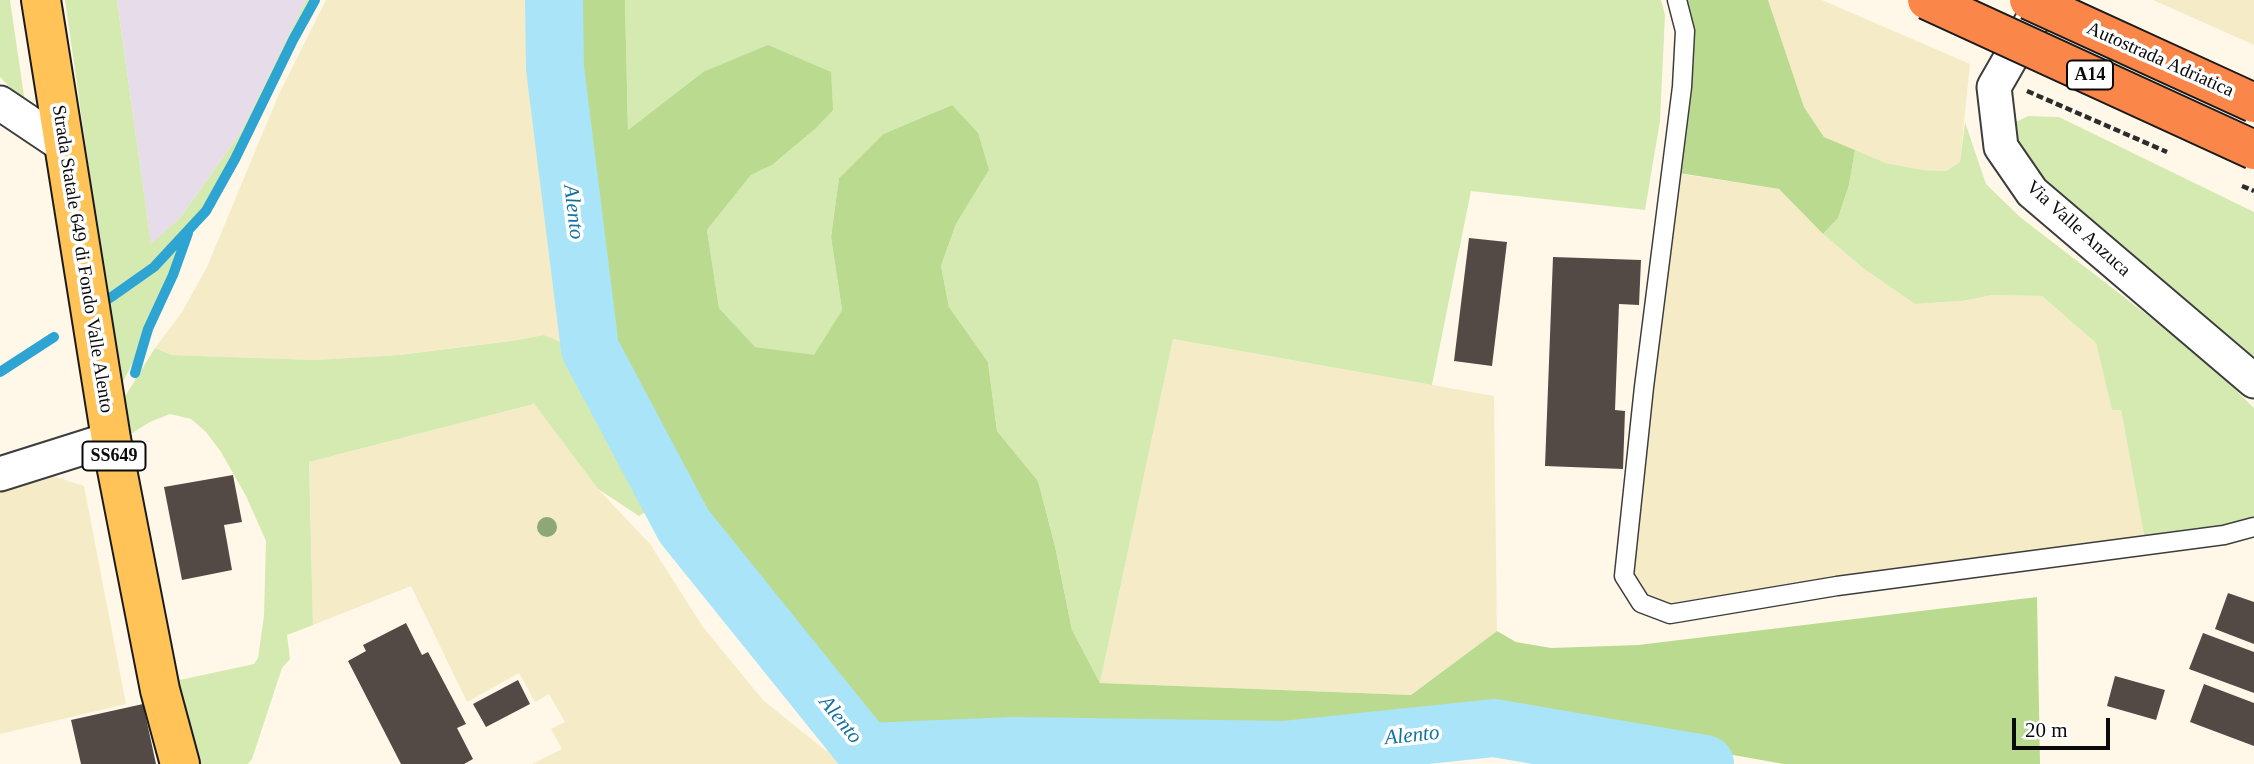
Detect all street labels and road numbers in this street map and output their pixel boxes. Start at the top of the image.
street label: Autostrada Adriatica [2083,17,2237,103]
road number: A14 [2067,60,2113,90]
street label: Strada Statale 649 di Fondo Valle Alento [46,103,118,415]
street label: Via Valle Anzuca [2021,176,2135,282]
road number: SS649 [82,442,146,470]

